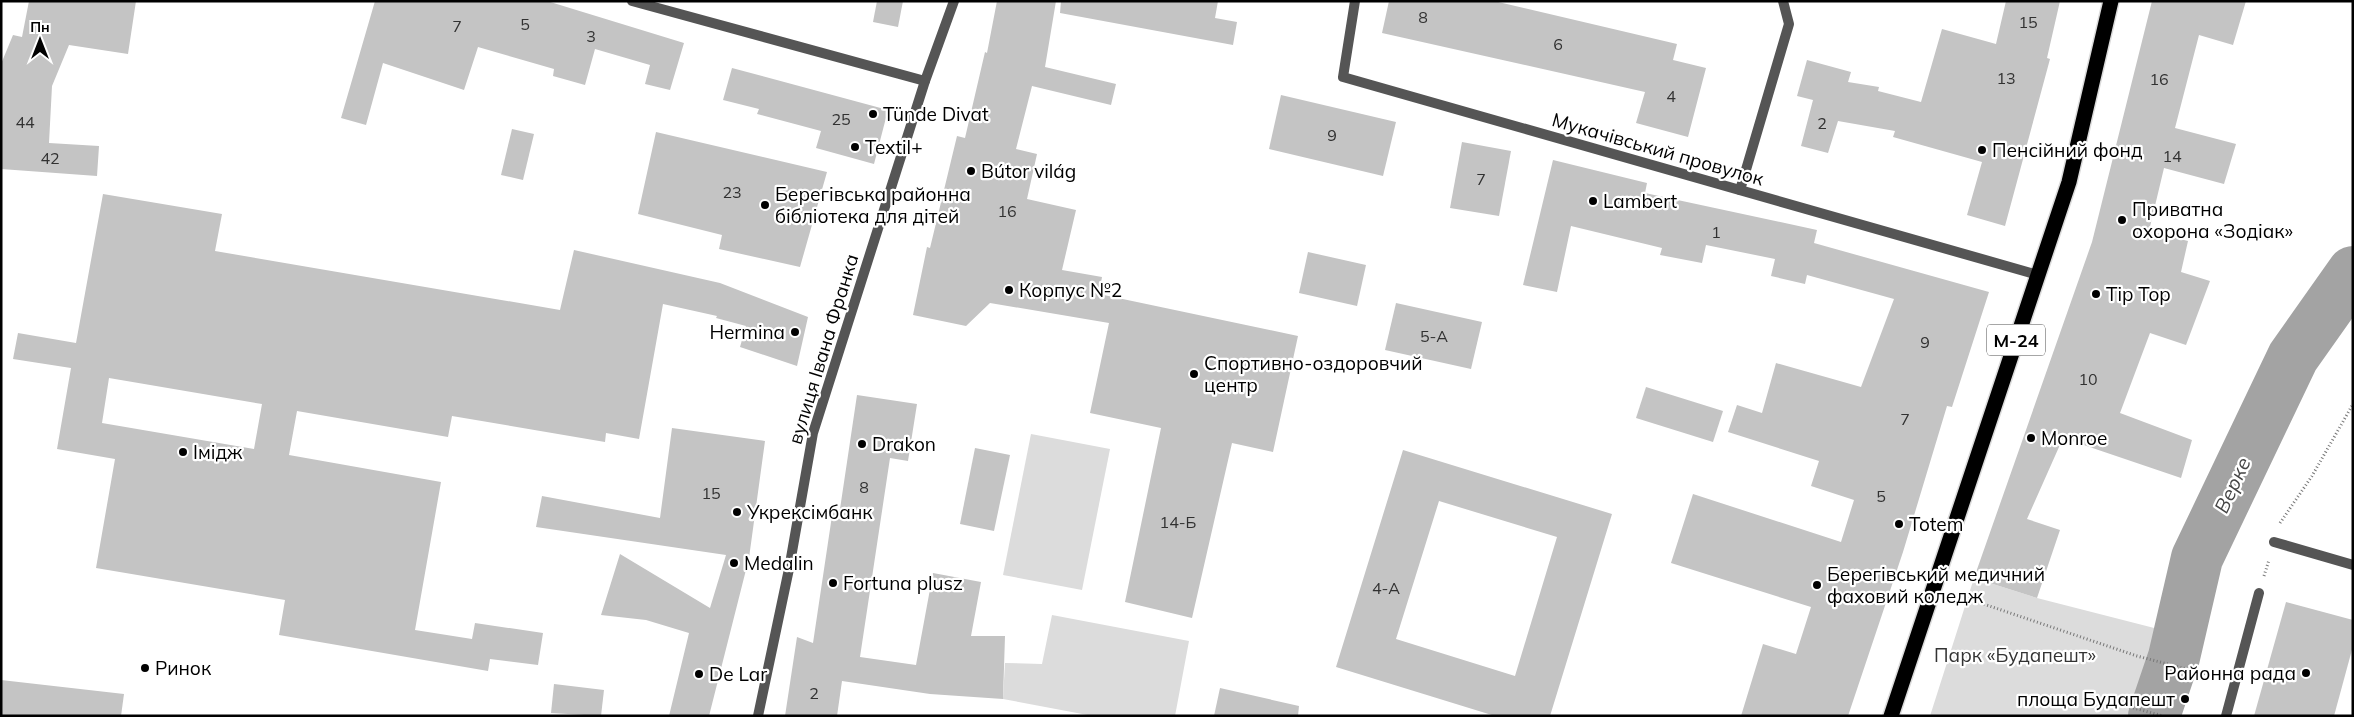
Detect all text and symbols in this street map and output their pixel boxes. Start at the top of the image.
house number: 8 [1418,7,1428,27]
house number: 15 [2018,12,2038,32]
house number: 5 [520,14,530,34]
north arrow [15,15,65,65]
house number: 7 [452,16,462,36]
text: Пн [30,18,50,36]
house number: 3 [586,26,596,46]
house number: 6 [1553,34,1563,54]
house number: 13 [1996,68,2016,88]
house number: 16 [2149,69,2169,89]
house number: 4 [1666,86,1676,106]
place label: Tünde Divat [883,102,989,126]
street label: Мукачівський провулок [1549,107,1767,191]
marker: Tünde Divat [867,108,879,120]
house number: 25 [831,109,851,129]
house number: 44 [15,112,35,132]
house number: 2 [1817,113,1827,133]
house number: 9 [1327,125,1337,145]
place label: Textil+ [865,135,923,159]
place label: Пенсійний фонд [1992,138,2143,162]
marker: Textil+ [849,141,861,153]
marker: Пенсійний фонд [1976,144,1988,156]
house number: 14 [2162,146,2182,166]
house number: 42 [40,148,60,168]
place label: Bútor világ [981,159,1076,183]
marker: Bútor világ [965,165,977,177]
house number: 7 [1476,169,1486,189]
house number: 23 [722,182,742,202]
place label: Берегівська районна бібліотека для дітей [775,182,971,228]
place label: Lambert [1603,189,1678,213]
marker: Lambert [1587,195,1599,207]
place label: Приватна охорона «Зодіак» [2132,197,2293,243]
marker: Берегівська районна бібліотека для дітей [759,199,771,211]
house number: 16 [997,201,1017,221]
marker: Приватна охорона «Зодіак» [2116,214,2128,226]
house number: 1 [1711,222,1721,242]
street label: вулиця Івана Франка [783,251,863,447]
place label: Корпус №2 [1019,278,1122,302]
place label: Tip Top [2106,282,2171,306]
marker: Корпус №2 [1003,284,1015,296]
marker: Tip Top [2090,288,2102,300]
place label: Hermina [709,320,785,344]
road number: М-24 [1987,324,2045,356]
marker: Hermina [789,326,801,338]
house number: 5-А [1420,326,1448,346]
house number: 9 [1920,332,1930,352]
place label: Спортивно-оздоровчий центр [1204,351,1423,397]
marker: Спортивно-оздоровчий центр [1188,368,1200,380]
house number: 10 [2078,369,2098,389]
house number: 7 [1900,409,1910,429]
place label: Monroe [2041,426,2107,450]
place label: Drakon [872,432,936,456]
marker: Monroe [2025,432,2037,444]
marker: Drakon [856,438,868,450]
place label: Імідж [193,440,243,464]
marker: Імідж [177,446,189,458]
water label: Верке [2208,453,2256,517]
house number: 8 [859,477,869,497]
house number: 15 [701,483,721,503]
house number: 5 [1876,486,1886,506]
place label: Укрексімбанк [746,500,873,524]
marker: Укрексімбанк [731,506,743,518]
house number: 14-Б [1160,512,1197,532]
place label: Totem [1909,512,1963,536]
marker: Totem [1893,518,1905,530]
place label: Medalin [744,551,814,575]
marker: Medalin [728,557,740,569]
place label: Берегівський медичний фаховий коледж [1827,562,2045,608]
place label: Fortuna plusz [843,571,963,595]
marker: Fortuna plusz [827,577,839,589]
house number: 4-А [1372,578,1400,598]
marker: Берегівський медичний фаховий коледж [1811,579,1823,591]
park label: Парк «Будапешт» [1934,643,2096,667]
place label: Ринок [155,656,212,680]
place label: Районна рада [2164,661,2296,685]
marker: Ринок [139,662,151,674]
place label: De Lar [709,662,767,686]
marker: Районна рада [2300,667,2312,679]
marker: De Lar [693,668,705,680]
house number: 2 [809,683,819,703]
place label: площа Будапешт [2017,687,2175,711]
marker: площа Будапешт [2179,693,2191,705]

